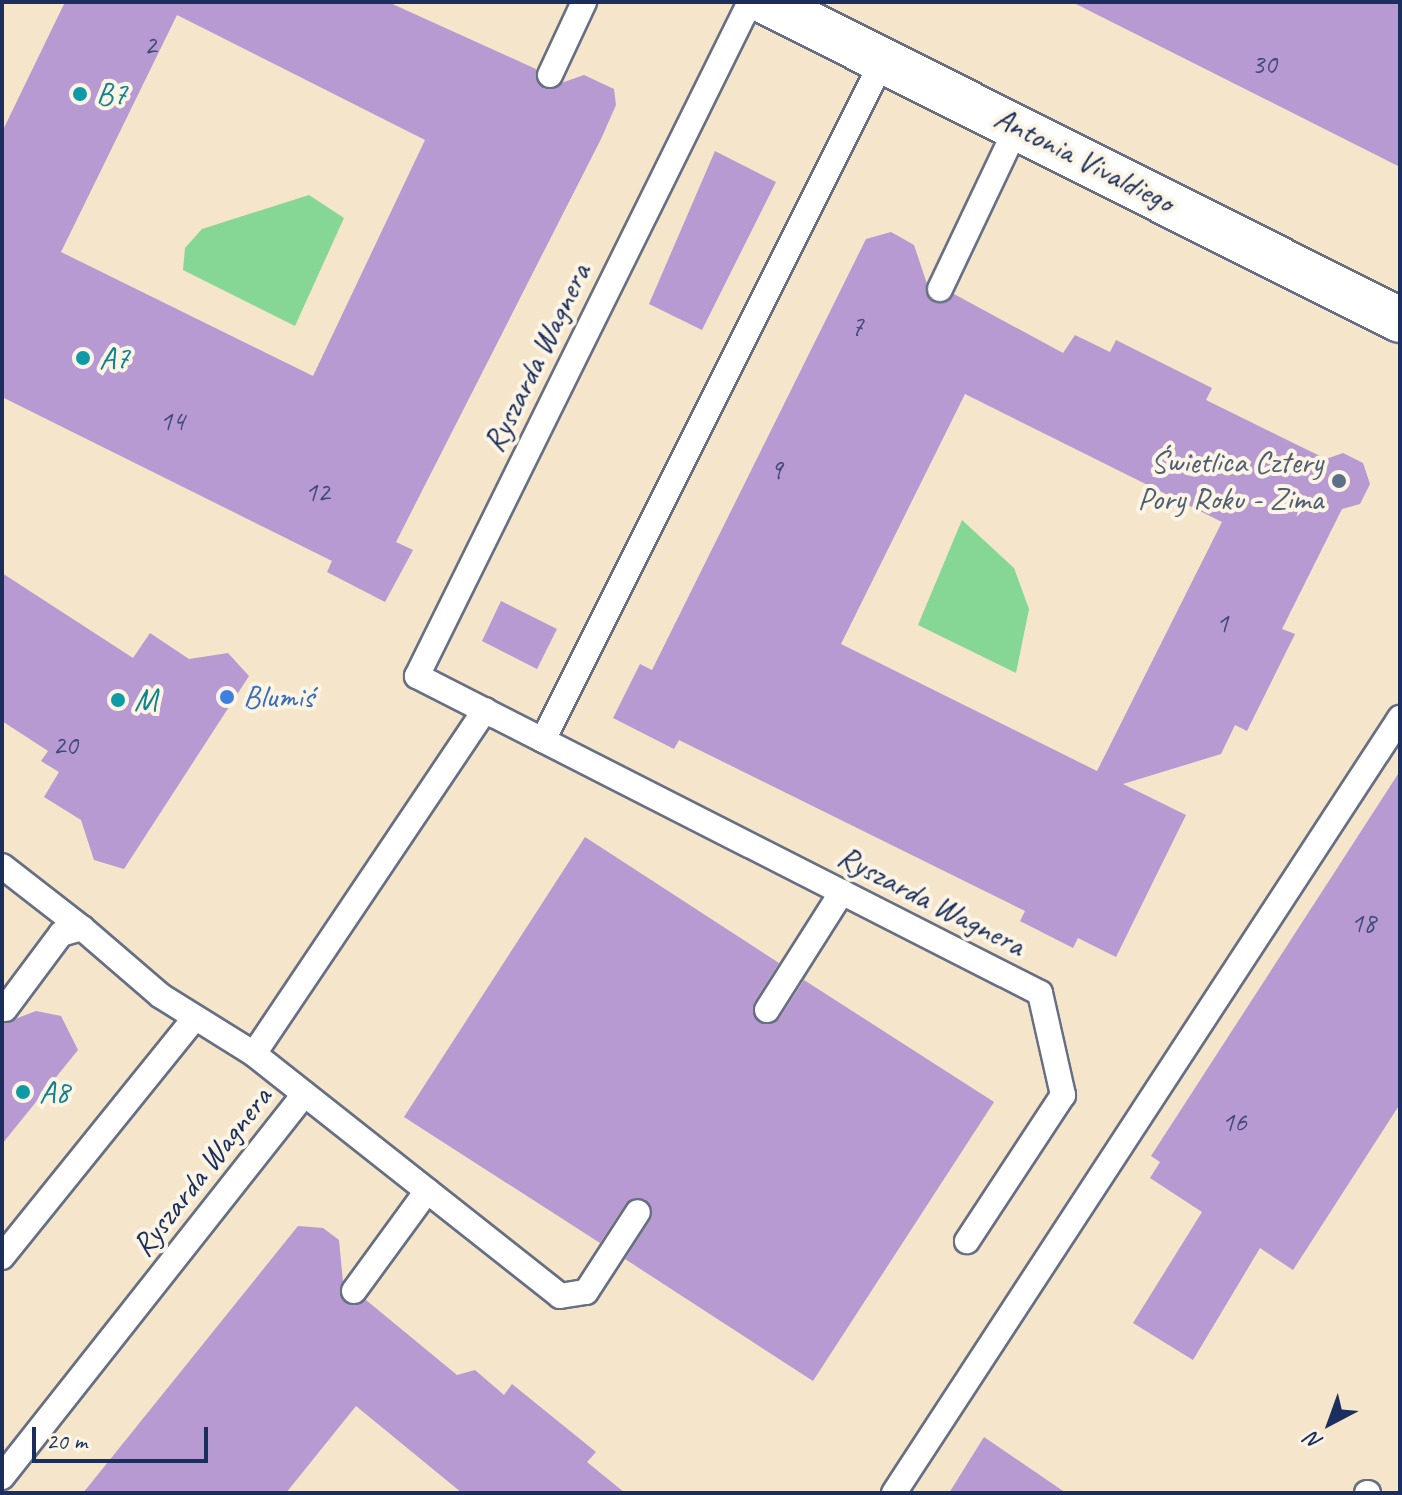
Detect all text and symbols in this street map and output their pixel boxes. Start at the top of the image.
house number: 2 [144,28,156,62]
house number: 30 [1251,47,1277,81]
place label: B7 [96,75,127,113]
marker: B7 [71,85,89,103]
street label: Antonia Vivaldiego [988,98,1180,222]
street label: Ryszarda Wagnera [475,257,599,459]
house number: 7 [851,309,863,343]
place label: A7 [99,339,129,377]
marker: A7 [74,349,92,367]
house number: 14 [159,404,185,438]
place label: Świetlica Cztery Pory Roku - Zima [1137,444,1323,519]
house number: 9 [770,453,782,487]
marker: Świetlica Cztery Pory Roku - Zima [1330,472,1348,490]
house number: 12 [304,475,330,509]
house number: 1 [1216,606,1228,640]
place label: Blumiś [243,678,314,716]
place label: M [134,681,157,719]
marker: Blumiś [218,688,236,706]
marker: M [109,691,127,709]
house number: 20 [52,728,78,762]
street label: Ryszarda Wagnera [831,837,1031,965]
house number: 18 [1350,906,1376,940]
place label: A8 [39,1073,69,1111]
street label: Ryszarda Wagnera [123,1079,281,1265]
marker: A8 [14,1083,32,1101]
house number: 16 [1221,1105,1247,1139]
north arrow [1290,1383,1370,1463]
scale bar [36,1411,212,1461]
text: 20 m [46,1426,87,1456]
text: N [1300,1426,1329,1456]

